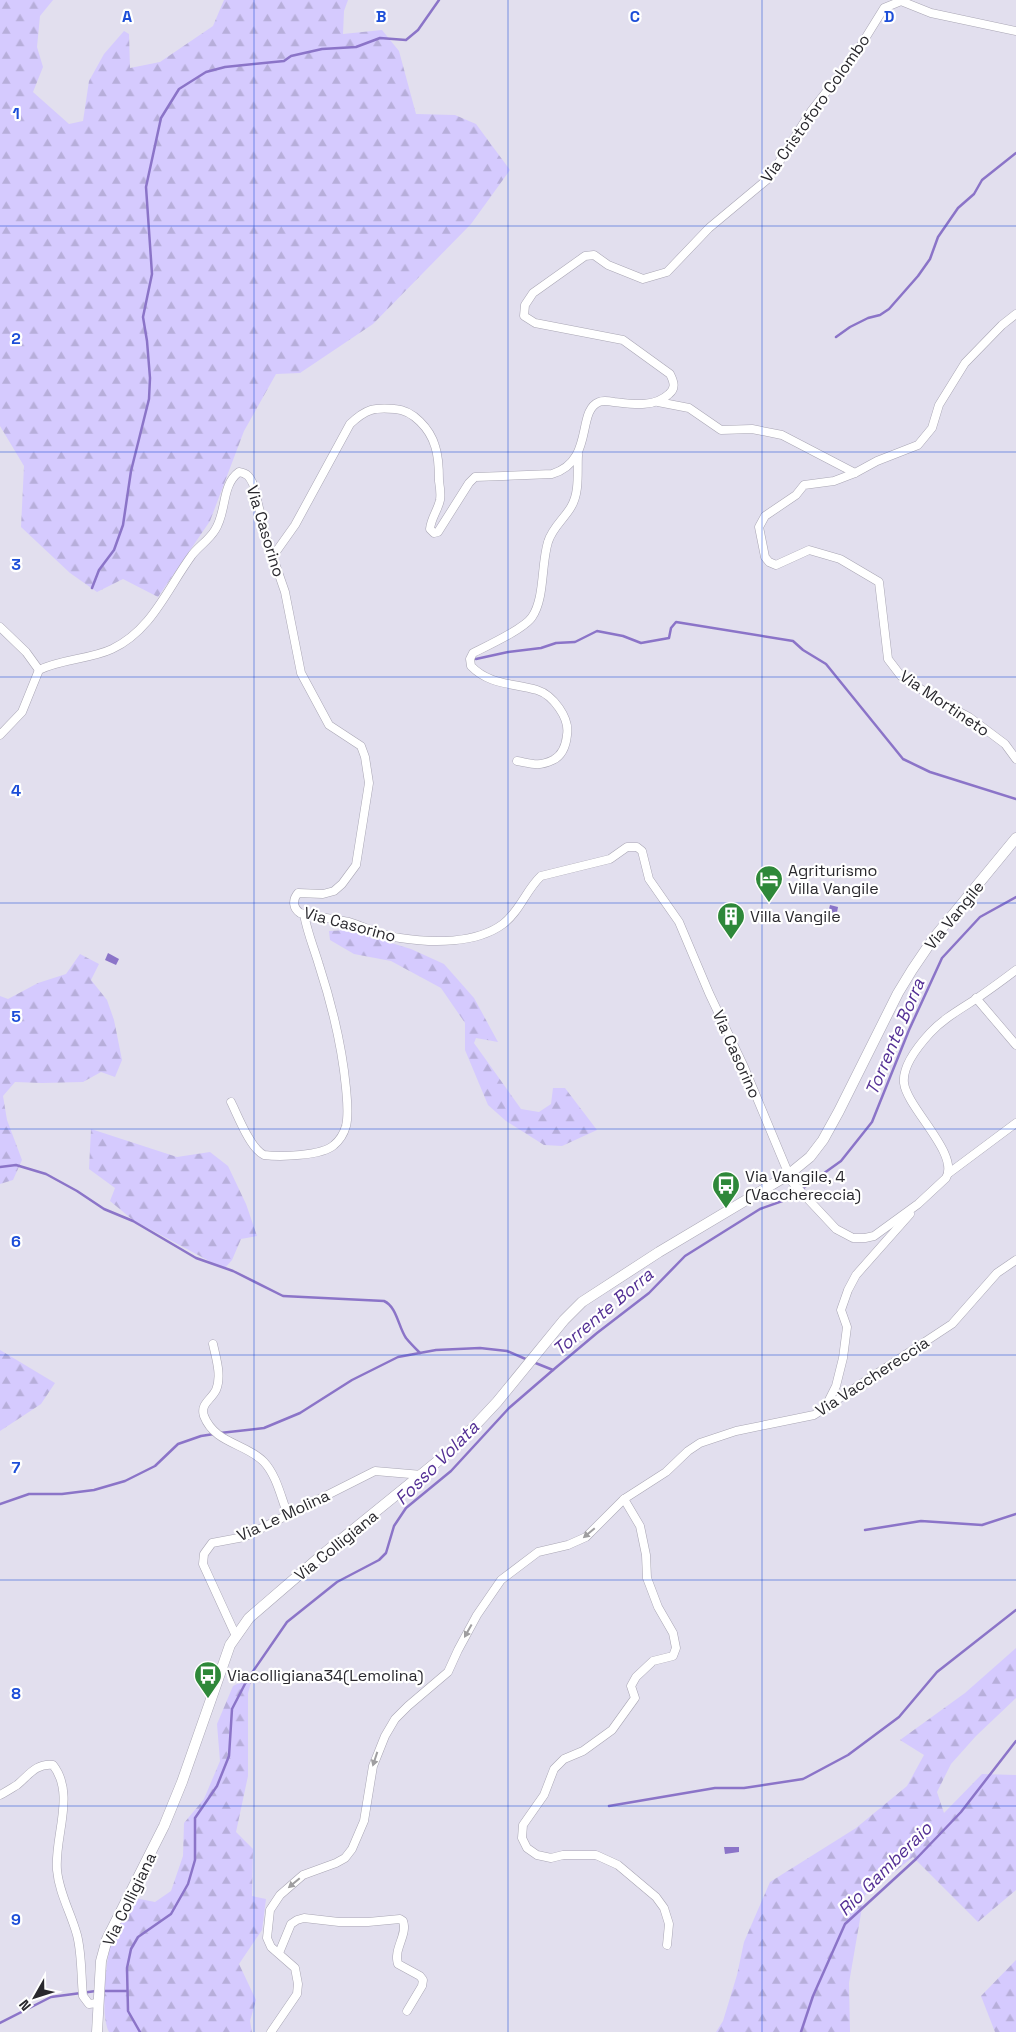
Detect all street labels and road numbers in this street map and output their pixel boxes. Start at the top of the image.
street label: Via Cristoforo Colombo [756,30,875,187]
street label: Via Casorino [242,483,289,579]
street label: Via Mortineto [896,666,994,741]
street label: Via Vangile [920,877,989,954]
street label: Via Casorino [302,902,398,947]
street label: Via Casorino [708,1007,765,1102]
street label: Via Vacchereccia [812,1332,933,1421]
street label: Via Le Molina [233,1485,333,1546]
street label: Via Colligiana [290,1505,382,1585]
street label: Via Colligiana [98,1849,161,1949]

